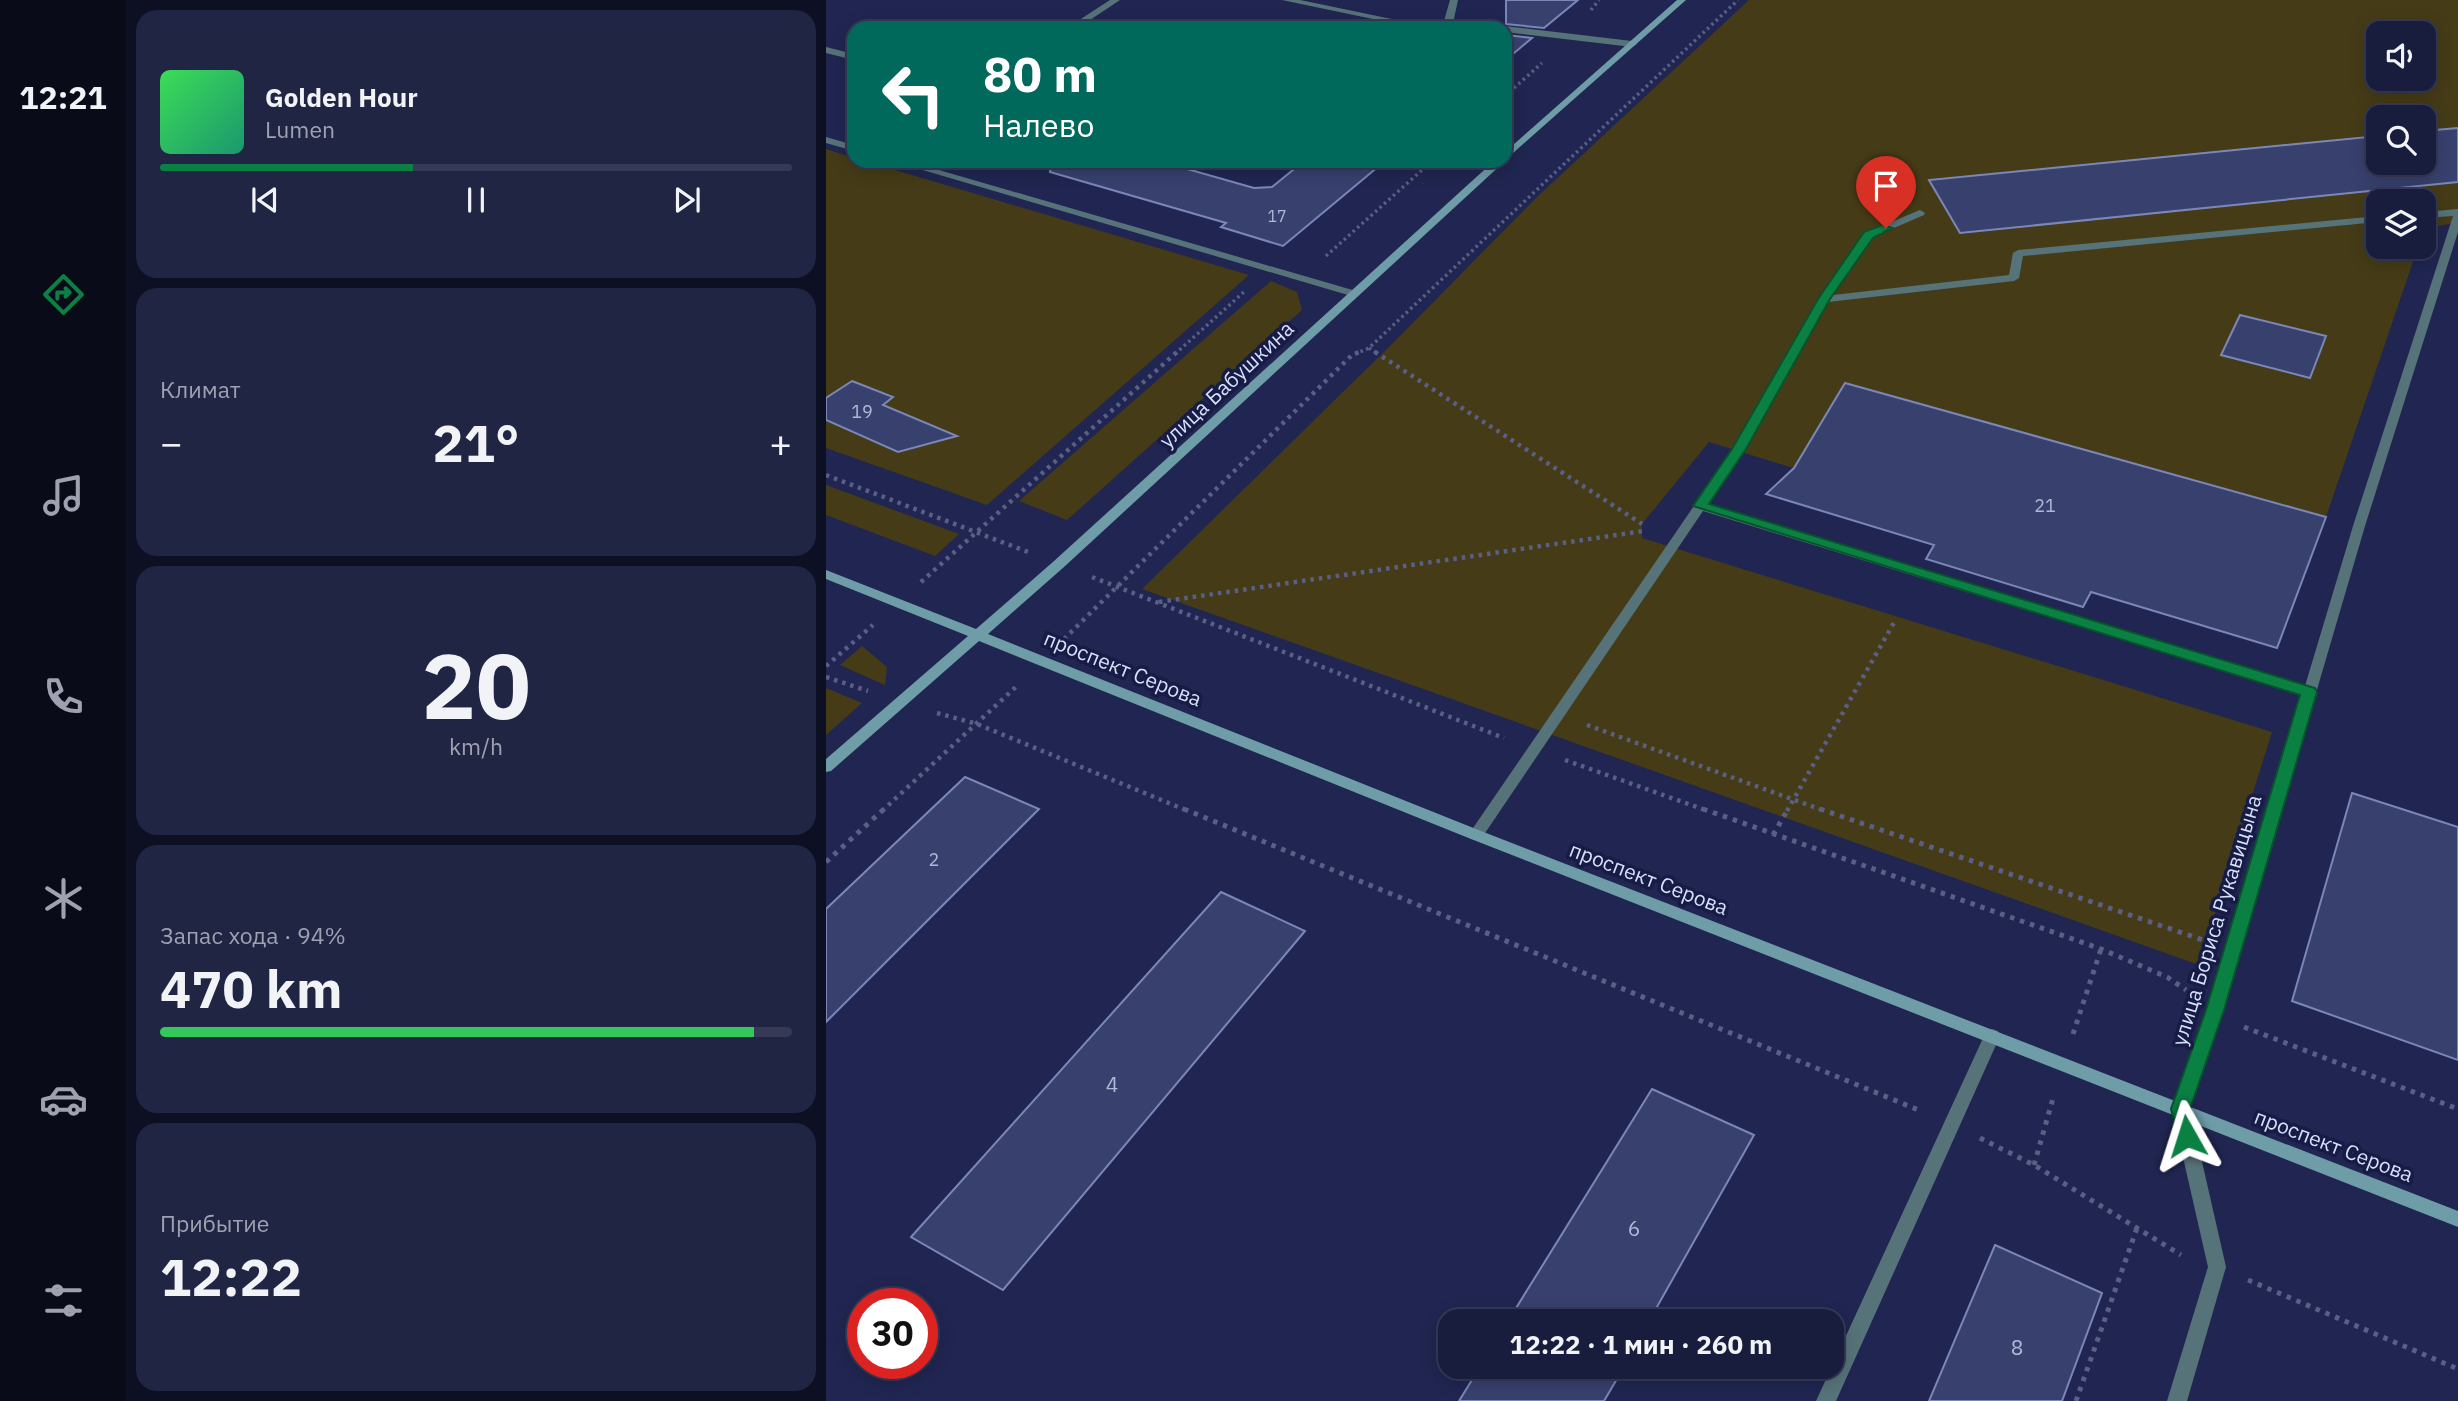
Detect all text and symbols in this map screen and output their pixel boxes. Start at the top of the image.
map controls [2366,21,2436,259]
button: sound [2366,21,2436,91]
text: 80 m [983,42,1097,105]
icon: left [868,49,959,140]
text: 12:21 [19,76,107,118]
text: Golden Hour [265,80,418,114]
text: Налево [983,104,1094,146]
button: search [2366,105,2436,175]
text: Lumen [265,114,335,144]
pin [1856,156,1916,228]
icon: arrive [1867,167,1905,205]
icon: previous [246,181,284,219]
icon: pause [457,181,495,219]
icon: next [668,181,706,219]
button: layers [2366,189,2436,259]
house number: 17 [1267,206,1287,226]
icon: directions [39,270,88,319]
street label: улица Бабушкина [1153,314,1299,454]
text: Климат [160,374,241,404]
house number: 19 [851,400,873,423]
text: 21° [433,409,519,476]
text: − [160,418,183,467]
text: + [769,418,792,467]
icon: music [39,471,88,520]
house number: 21 [2034,494,2056,517]
street label: проспект Серова [1040,624,1206,712]
text: 20 [421,626,531,744]
icon: phone [39,672,88,721]
text: km/h [449,731,503,761]
street label: улица Бориса Рукавицына [2164,791,2268,1049]
street label: проспект Серова [1566,835,1732,921]
house number: 2 [929,848,939,871]
icon: climate [39,874,88,923]
text: Запас хода · 94% [160,920,346,950]
text: 470 km [160,955,342,1022]
house number: 4 [1106,1070,1118,1098]
icon: car [39,1075,88,1124]
position arrow [2150,1099,2224,1173]
street label: проспект Серова [2251,1102,2417,1188]
text: Прибытие [160,1208,269,1238]
house number: 6 [1628,1214,1640,1242]
text: 12:22 [160,1243,302,1310]
icon: filters [39,1276,88,1325]
speed limit sign: 30 [847,1288,938,1379]
text: 12:22 · 1 мин · 260 m [1510,1327,1772,1361]
house number: 8 [2011,1333,2023,1361]

